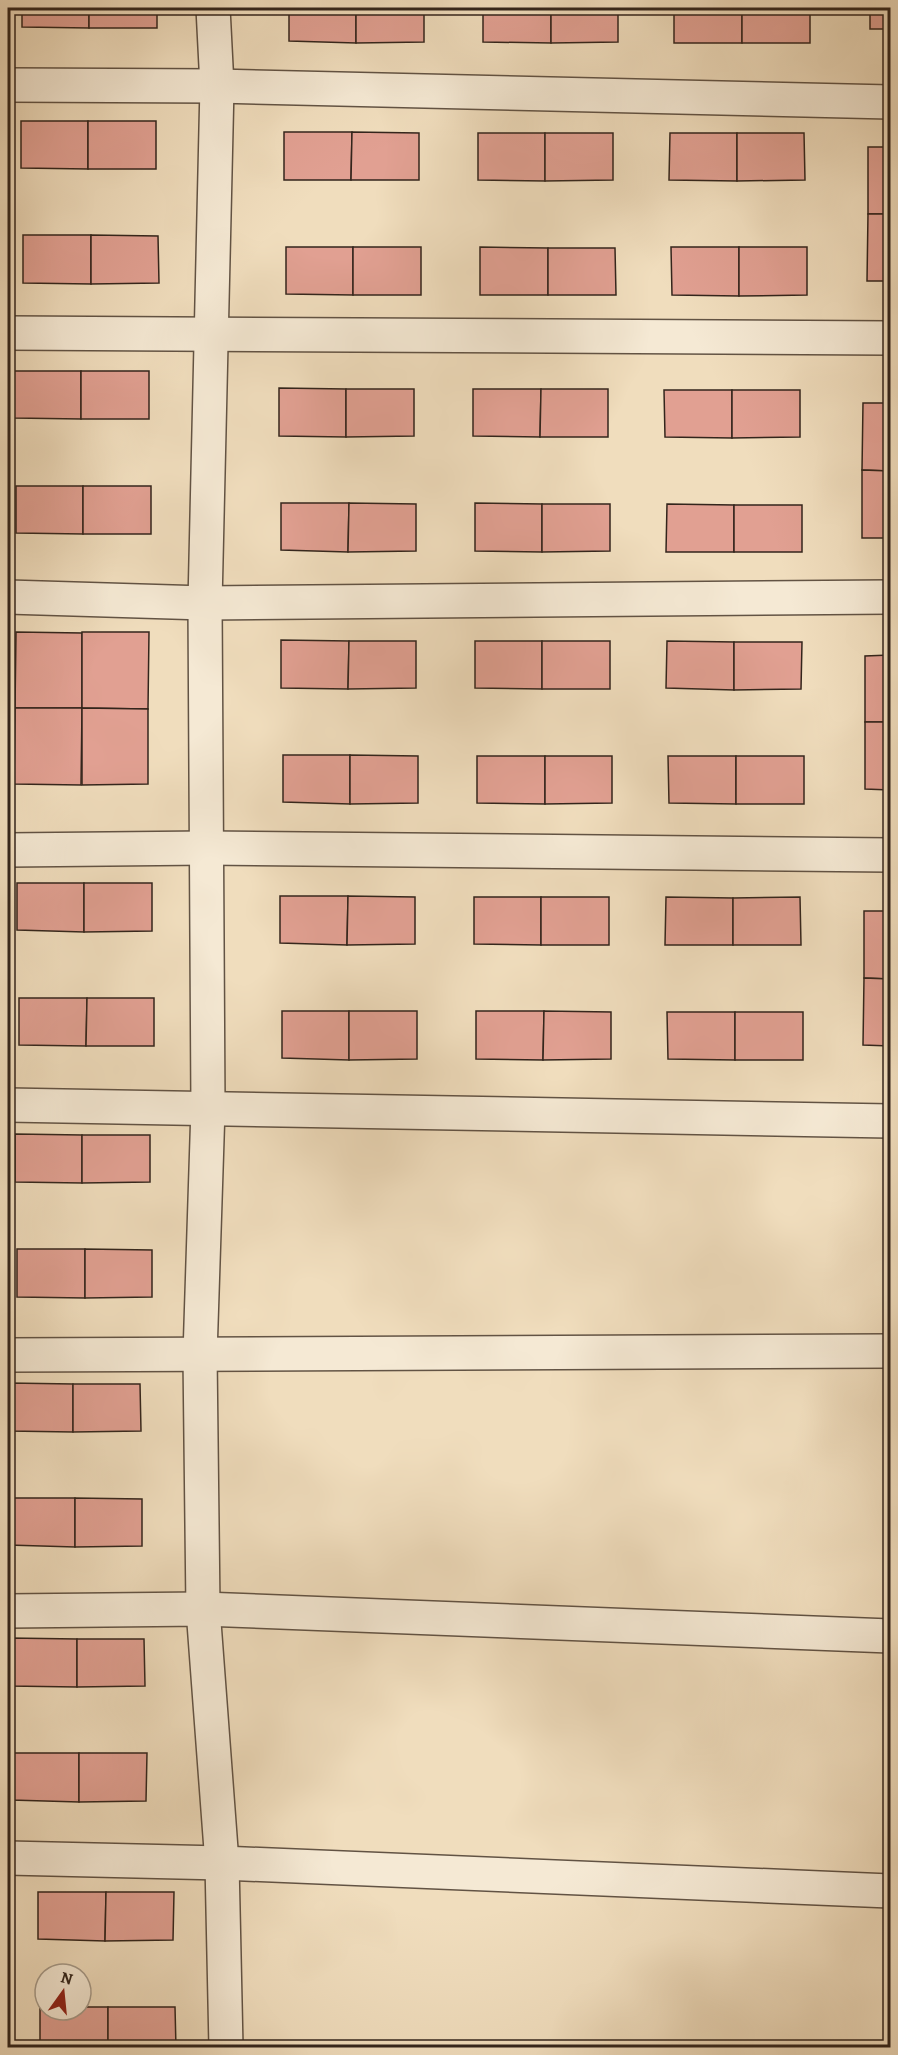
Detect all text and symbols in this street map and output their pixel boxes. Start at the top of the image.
north arrow [33,1962,93,2022]
text: N [58,1966,75,1991]

